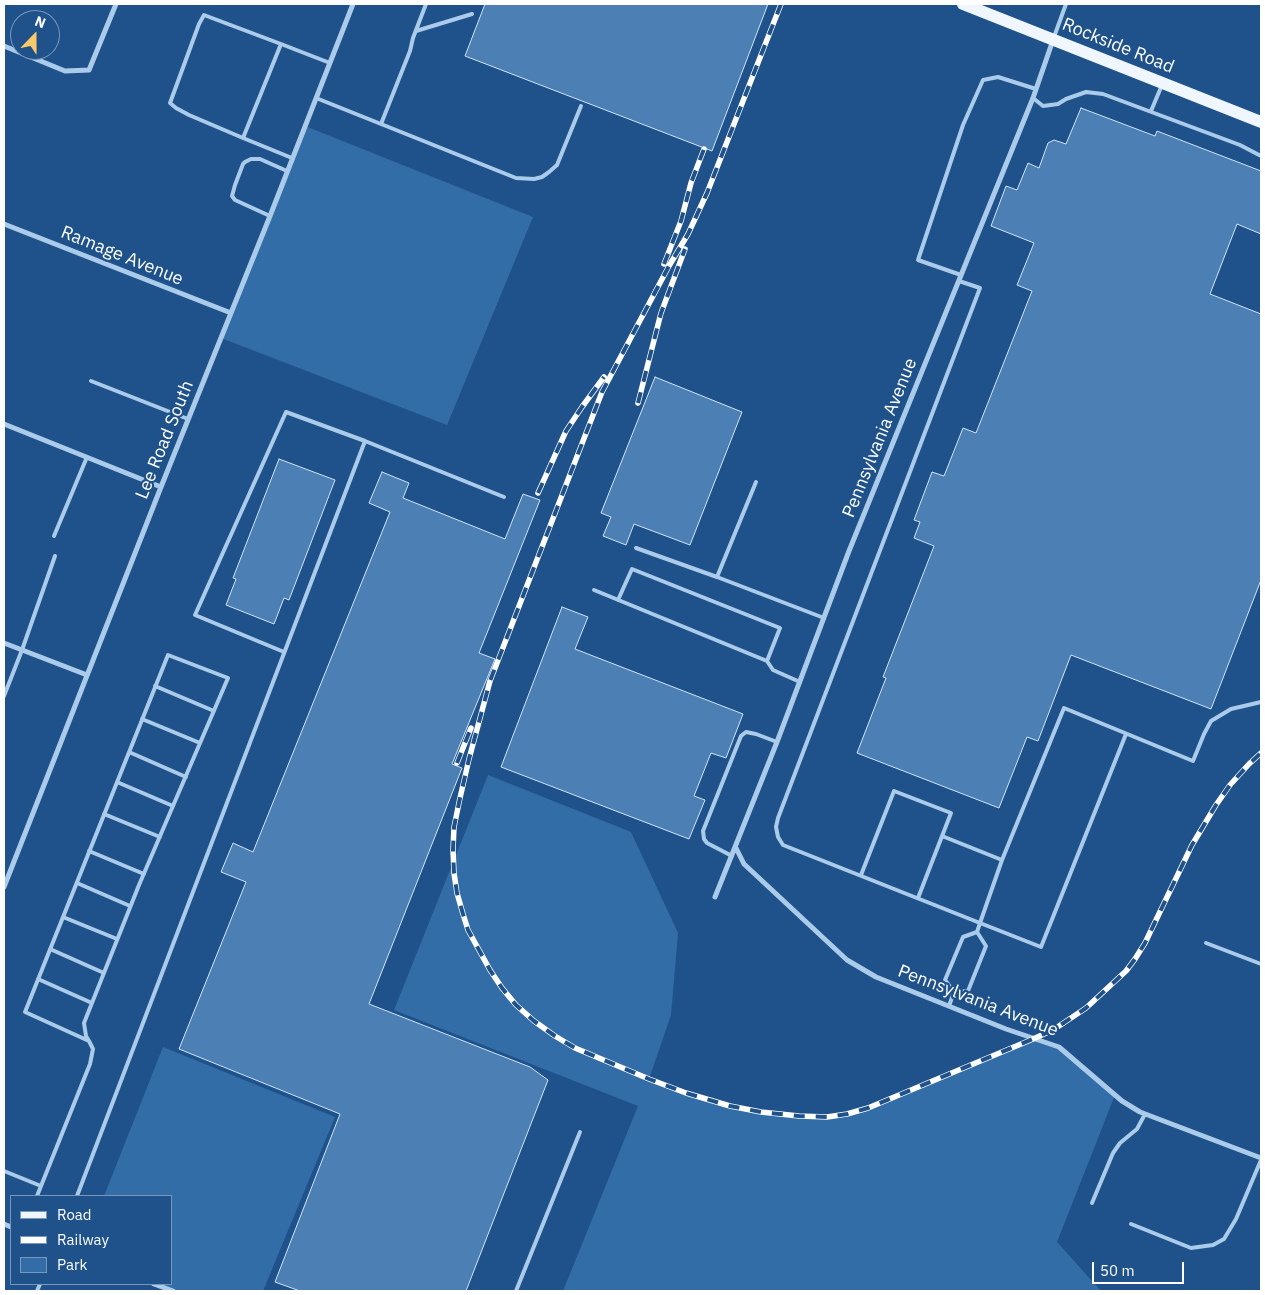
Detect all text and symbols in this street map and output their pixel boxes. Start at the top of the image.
north arrow [10,10,60,60]
text: N [32,12,48,32]
street label: Rockside Road [1059,14,1177,78]
street label: Ramage Avenue [58,222,186,290]
street label: Pennsylvania Avenue [838,355,922,521]
street label: Lee Road South [131,378,199,502]
street label: Pennsylvania Avenue [895,960,1061,1042]
legend [10,1195,172,1285]
text: Road [57,1205,92,1224]
text: Railway [57,1230,109,1249]
scale bar [1095,1252,1188,1284]
text: Park [57,1255,87,1274]
text: 50 m [1100,1261,1135,1280]

